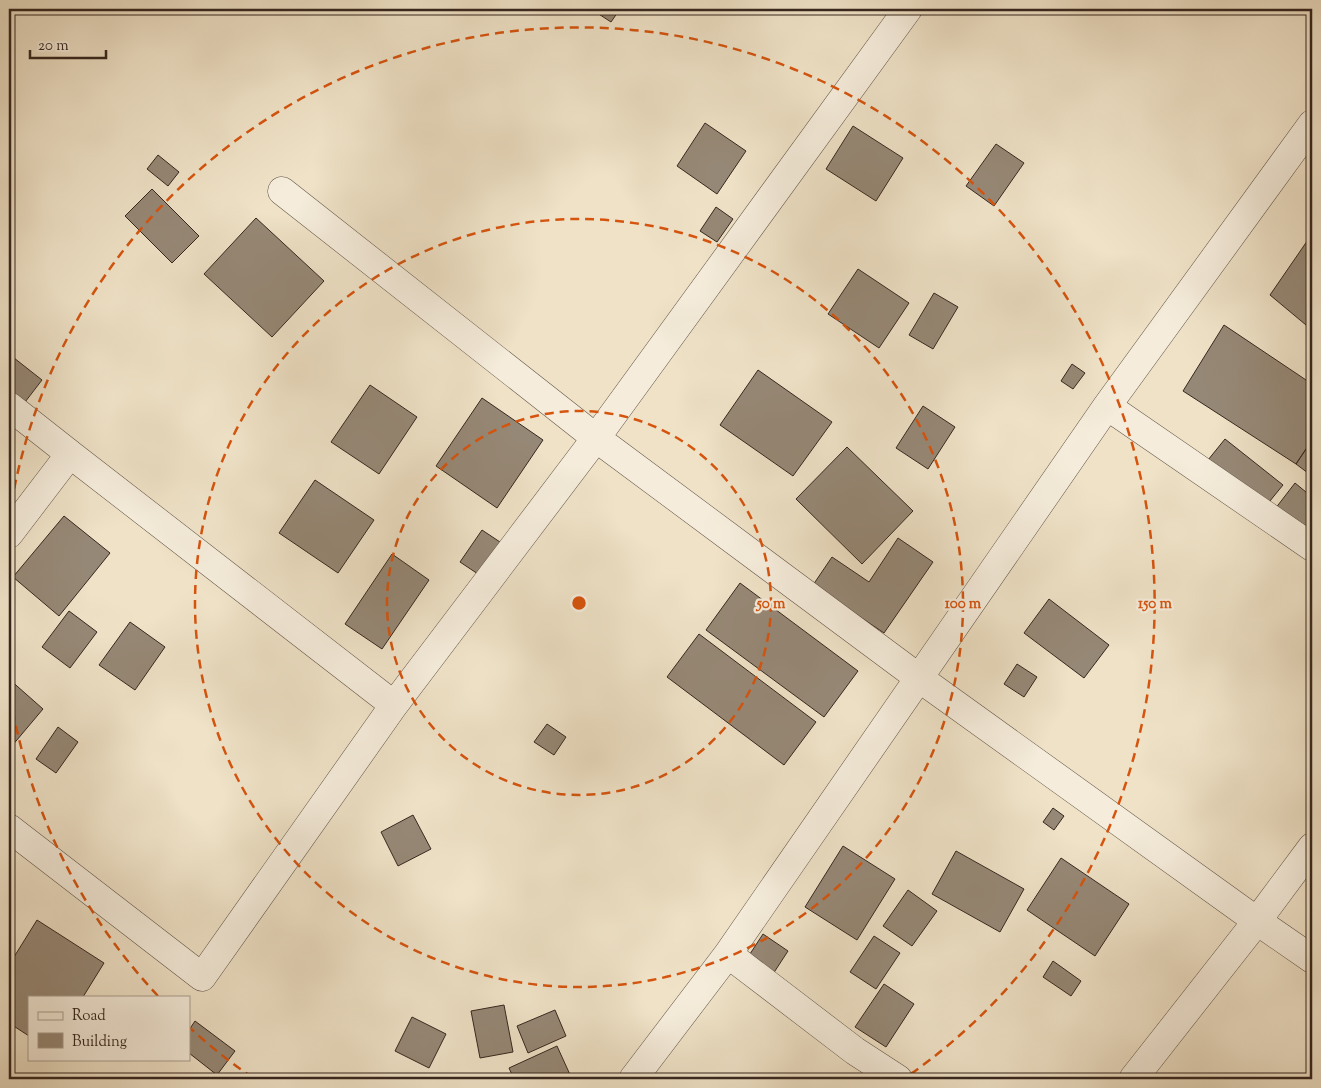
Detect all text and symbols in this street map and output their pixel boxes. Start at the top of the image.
scale bar [30,28,106,60]
text: 20 m [38,36,69,57]
centre of rings [570,594,588,612]
text: 50 m [756,594,786,615]
text: 100 m [945,594,982,615]
text: 150 m [1138,594,1172,615]
legend [28,996,190,1060]
text: Road [72,1006,106,1027]
text: Building [72,1032,127,1053]

